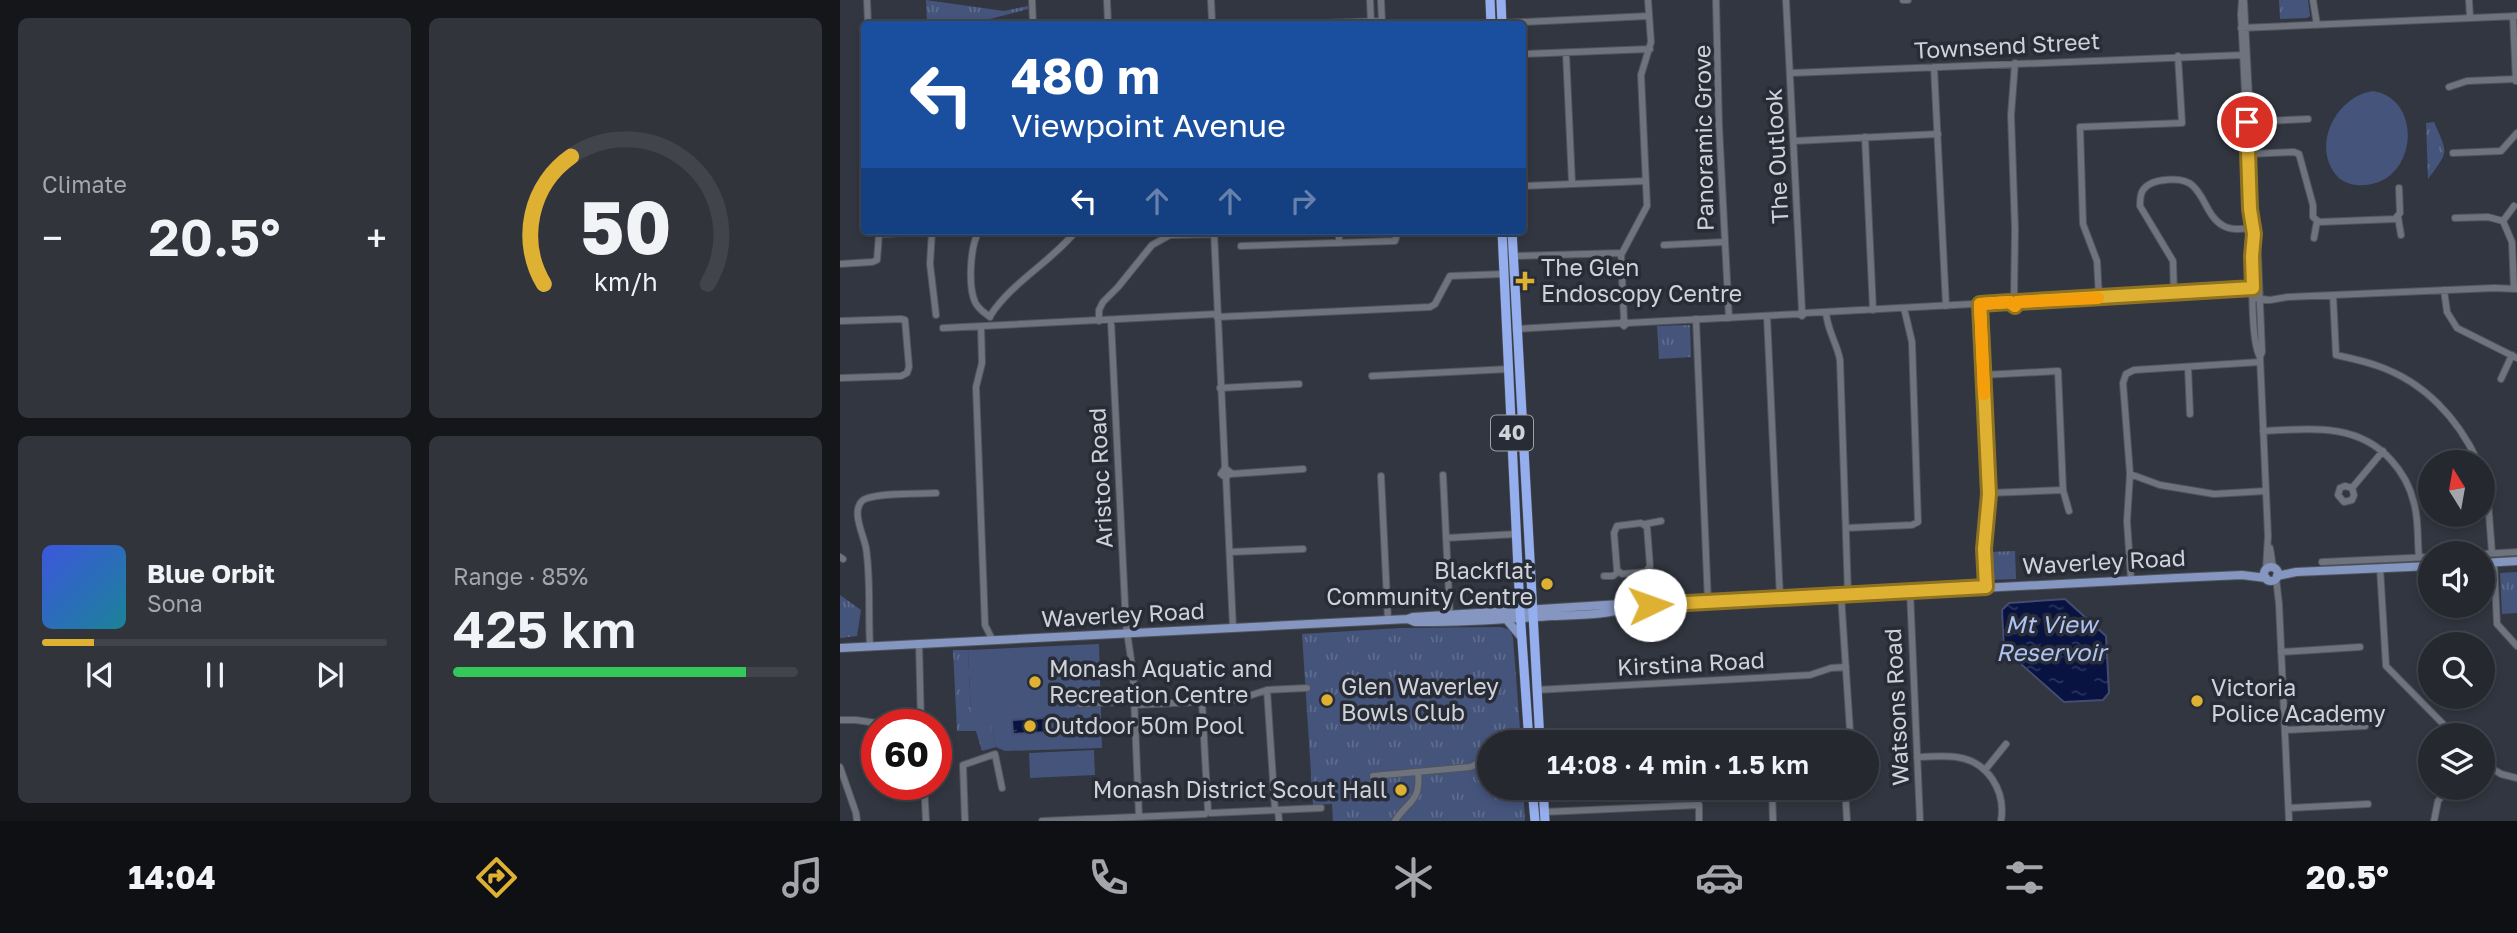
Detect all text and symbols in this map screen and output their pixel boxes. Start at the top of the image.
street label: Townsend Street [1913,26,2101,64]
street label: Panoramic Grove [1687,45,1719,231]
text: 480 m [1011,46,1160,105]
icon: left [896,49,987,140]
street label: The Outlook [1758,88,1794,224]
pin [2217,92,2277,152]
icon: arrive [2228,103,2266,141]
text: Viewpoint Avenue [1011,106,1286,144]
text: Climate [42,170,127,198]
icon: left [1065,182,1103,220]
icon: ahead [1138,182,1176,220]
icon: ahead [1211,182,1249,220]
icon: right [1284,182,1322,220]
text: 50 [580,183,671,270]
text: 20.5° [149,205,280,267]
text: − [42,215,63,260]
text: + [366,215,387,260]
place label: The Glen Endoscopy Centre [1541,253,1742,307]
text: km/h [594,266,657,297]
marker: The Glen Endoscopy Centre [1515,271,1535,291]
street label: Aristoc Road [1082,407,1118,549]
road number: 40 [1491,416,1533,450]
north arrow [2418,450,2496,527]
map controls [2418,450,2495,800]
button: sound [2418,541,2495,618]
street label: Waverley Road [2022,543,2186,579]
place label: Blackflat Community Centre [1326,556,1533,610]
text: Blue Orbit [147,558,275,589]
text: Range · 85% [453,562,588,590]
position arrow [1613,568,1687,642]
marker: Blackflat Community Centre [1539,576,1555,592]
text: Sona [147,589,203,617]
street label: Waverley Road [1041,596,1205,632]
text: 425 km [453,597,636,659]
water label: Mt View Reservoir [1996,609,2110,666]
street label: Watsons Road [1878,628,1914,786]
button: search [2418,632,2495,709]
street label: Kirstina Road [1616,645,1765,681]
place label: Monash Aquatic and Recreation Centre [1049,654,1273,708]
icon: previous [81,656,119,694]
icon: pause [196,656,234,694]
icon: next [311,656,349,694]
place label: Glen Waverley Bowls Club [1341,672,1499,726]
place label: Victoria Police Academy [2211,673,2386,727]
marker: Monash Aquatic and Recreation Centre [1027,674,1043,690]
marker: Glen Waverley Bowls Club [1319,692,1335,708]
marker: Victoria Police Academy [2189,693,2205,709]
speed limit sign: 60 [861,709,952,800]
place label: Outdoor 50m Pool [1044,711,1244,739]
marker: Outdoor 50m Pool [1022,718,1038,734]
button: layers [2418,723,2495,800]
text: 14:08 · 4 min · 1.5 km [1547,749,1809,780]
place label: Monash District Scout Hall [1093,775,1387,803]
marker: Monash District Scout Hall [1393,782,1409,798]
icon: directions [472,853,521,902]
icon: music [778,853,827,902]
icon: phone [1084,853,1133,902]
icon: climate [1389,853,1438,902]
icon: car [1695,853,1744,902]
icon: filters [2000,853,2049,902]
text: 14:04 [128,858,216,896]
text: 20.5° [2306,858,2389,896]

